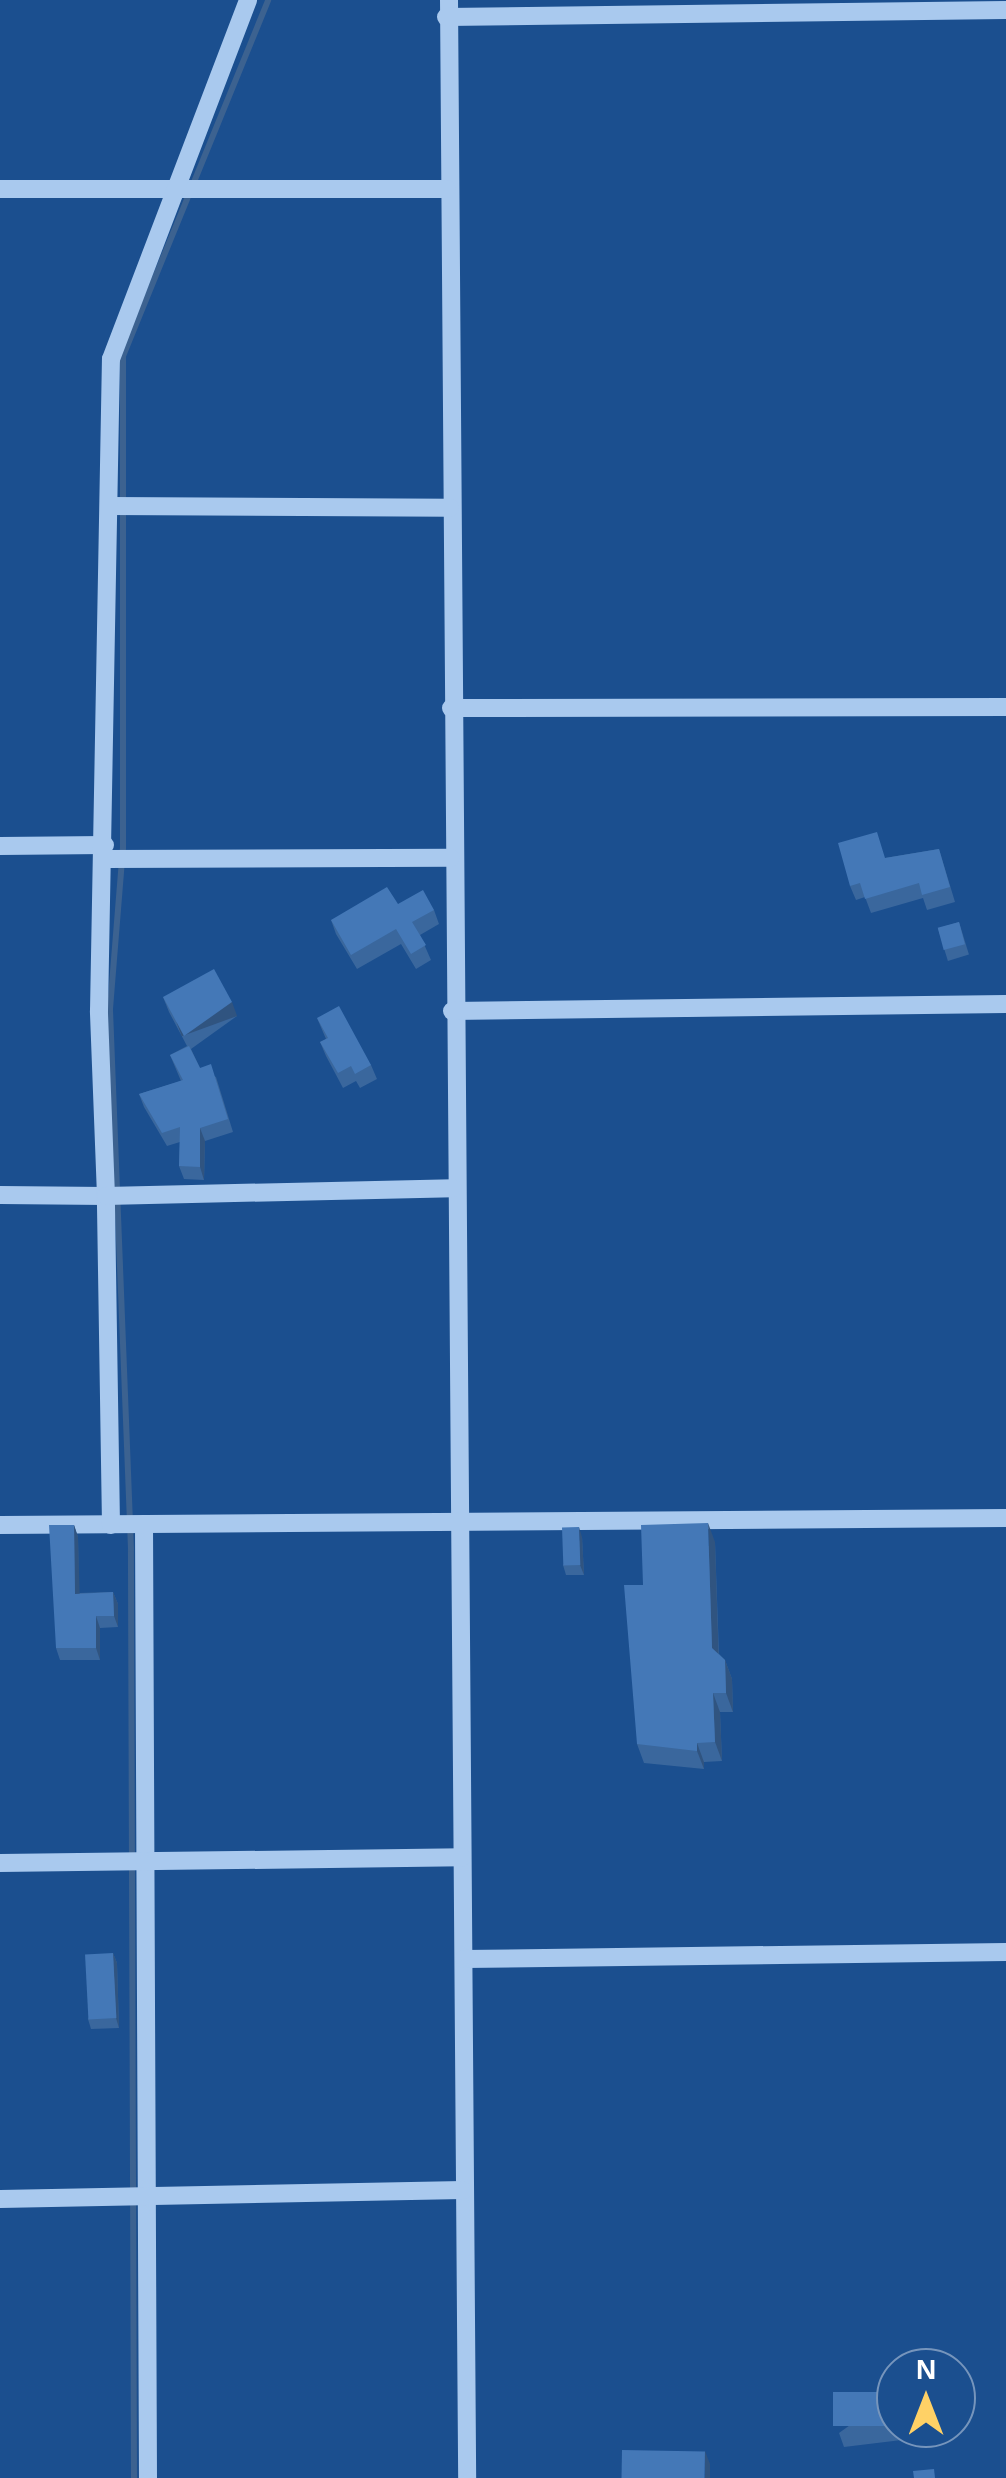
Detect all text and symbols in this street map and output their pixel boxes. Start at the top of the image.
north arrow [876,2348,976,2448]
text: N [916,2354,936,2385]

